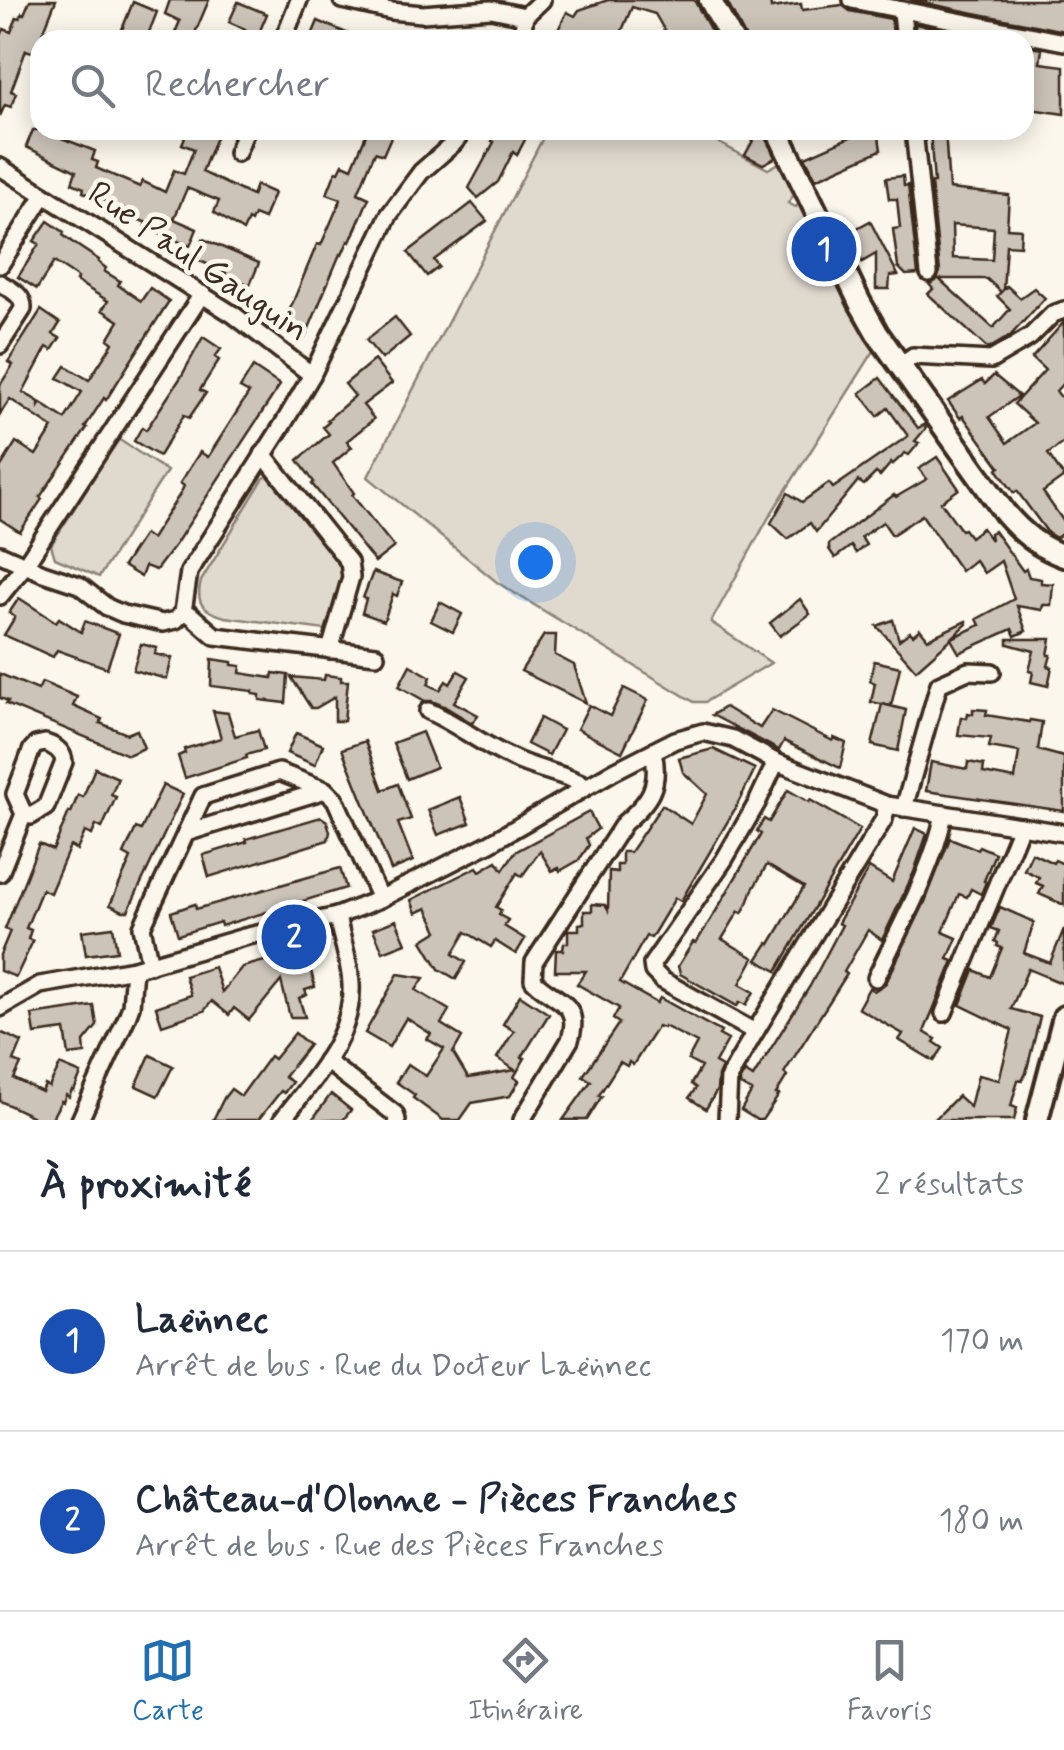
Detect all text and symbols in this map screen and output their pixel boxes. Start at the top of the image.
search box [30,30,1034,140]
icon: search [65,58,120,113]
text: Rechercher [145,61,330,110]
street label: Rue Paul Gauguin [78,171,318,353]
pin: 1 [792,212,856,286]
your location [510,537,561,588]
pin: 2 [262,900,326,974]
text: À proximité [40,1158,251,1213]
text: 2 résultats [874,1164,1024,1206]
text: Laënnec [135,1296,268,1345]
text: 1 [65,1320,80,1362]
text: 170 m [940,1320,1024,1362]
text: Arrêt de bus · Rue du Docteur Laënnec [135,1345,651,1387]
text: Château-d'Olonne - Pièces Franches [135,1476,737,1525]
text: 2 [65,1500,80,1542]
text: 180 m [939,1500,1024,1542]
text: Arrêt de bus · Rue des Pièces Franches [135,1525,664,1567]
tab: Carte [132,1633,204,1730]
tab: Itinéraire [468,1633,583,1730]
tab: Favoris [847,1633,932,1730]

